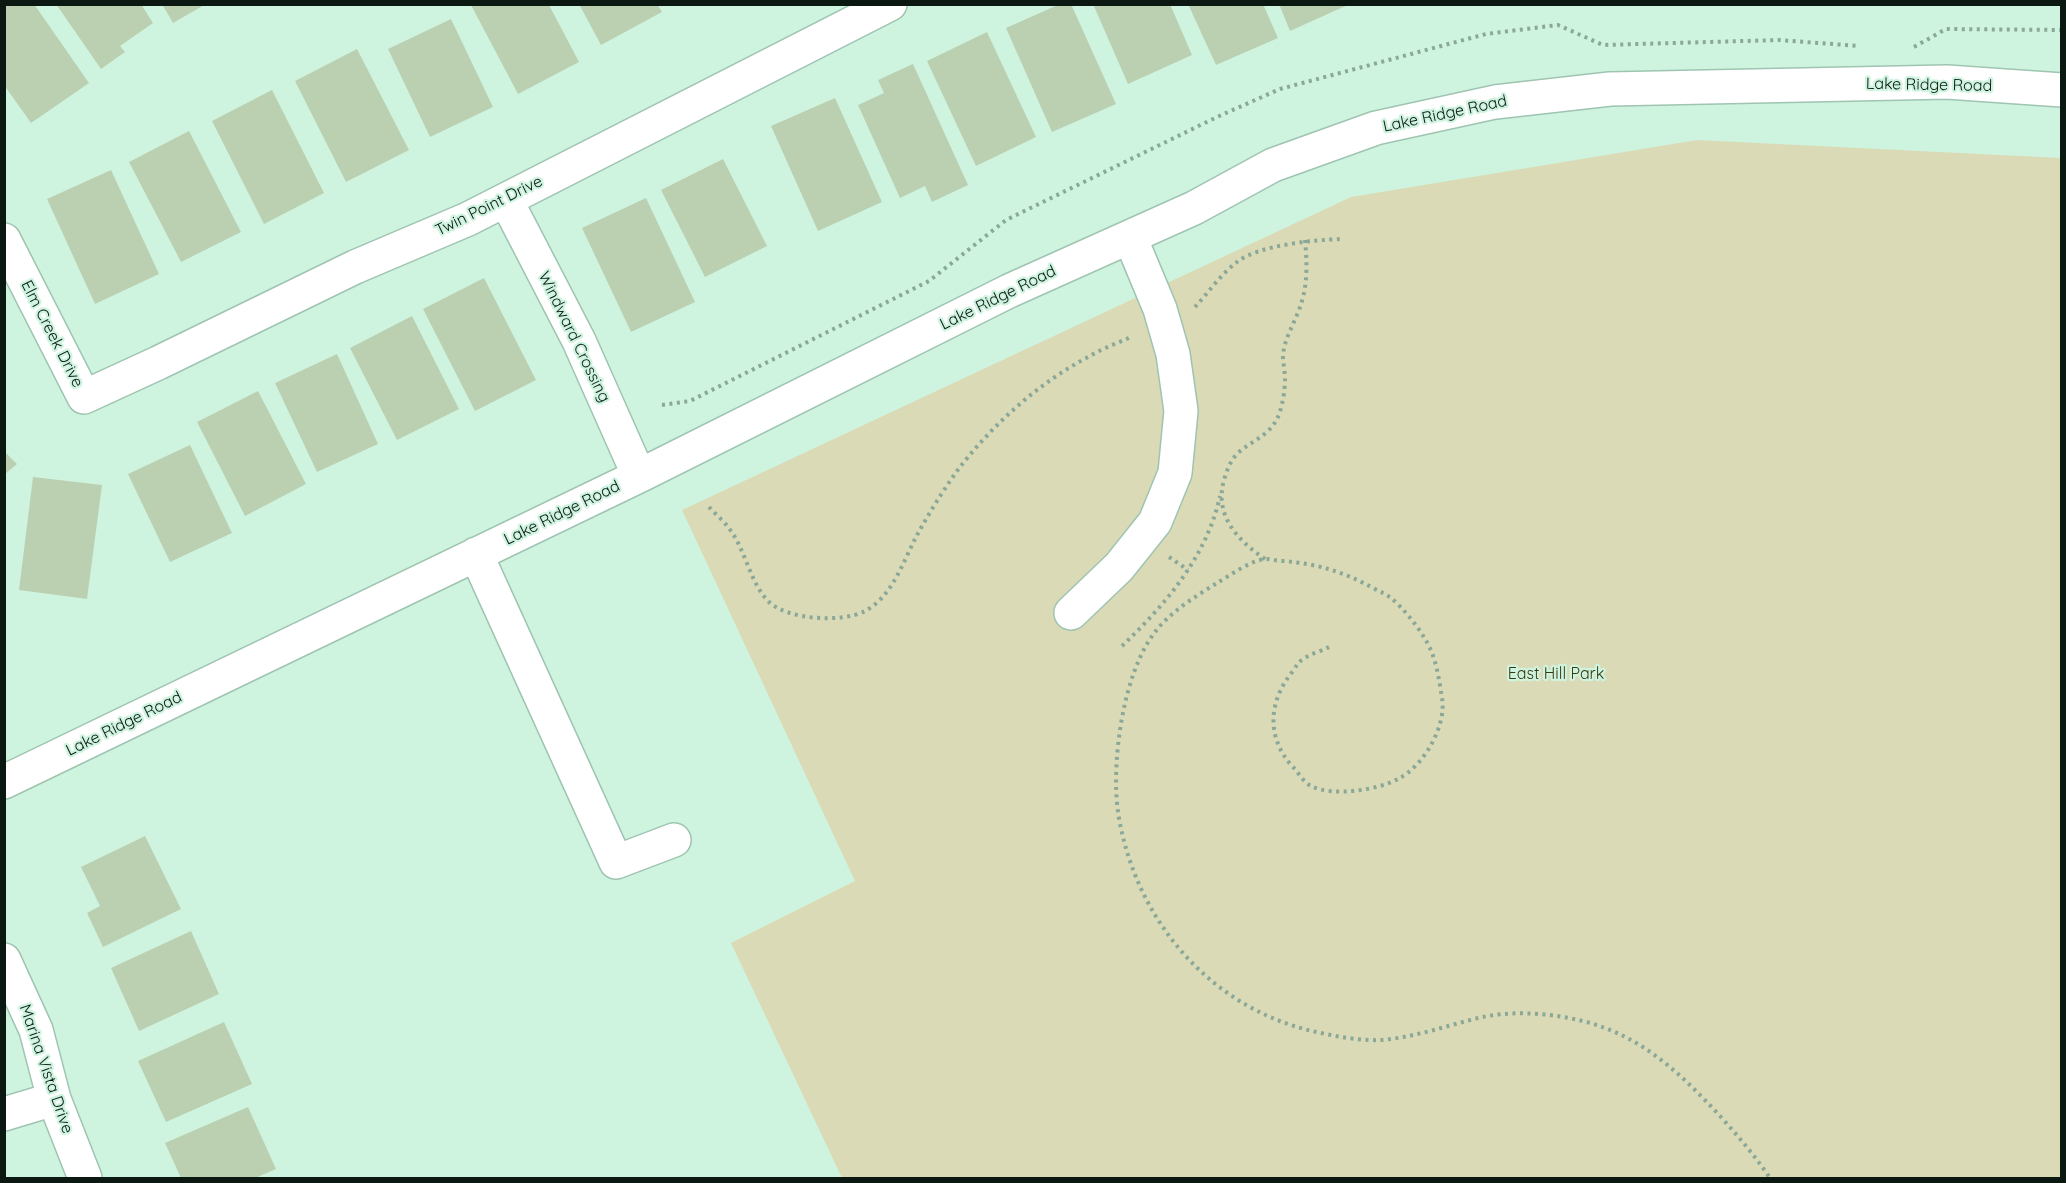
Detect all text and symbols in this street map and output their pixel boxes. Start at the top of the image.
street label: Lake Ridge Road [1866,74,1992,96]
street label: Lake Ridge Road [1381,91,1509,137]
street label: Twin Point Drive [432,172,546,240]
street label: Lake Ridge Road [937,262,1059,334]
street label: Windward Crossing [534,268,614,406]
street label: Elm Creek Drive [17,277,87,391]
street label: Lake Ridge Road [501,477,623,549]
park label: East Hill Park [1508,664,1604,684]
street label: Lake Ridge Road [63,688,185,760]
street label: Marina Vista Drive [15,1002,77,1136]

